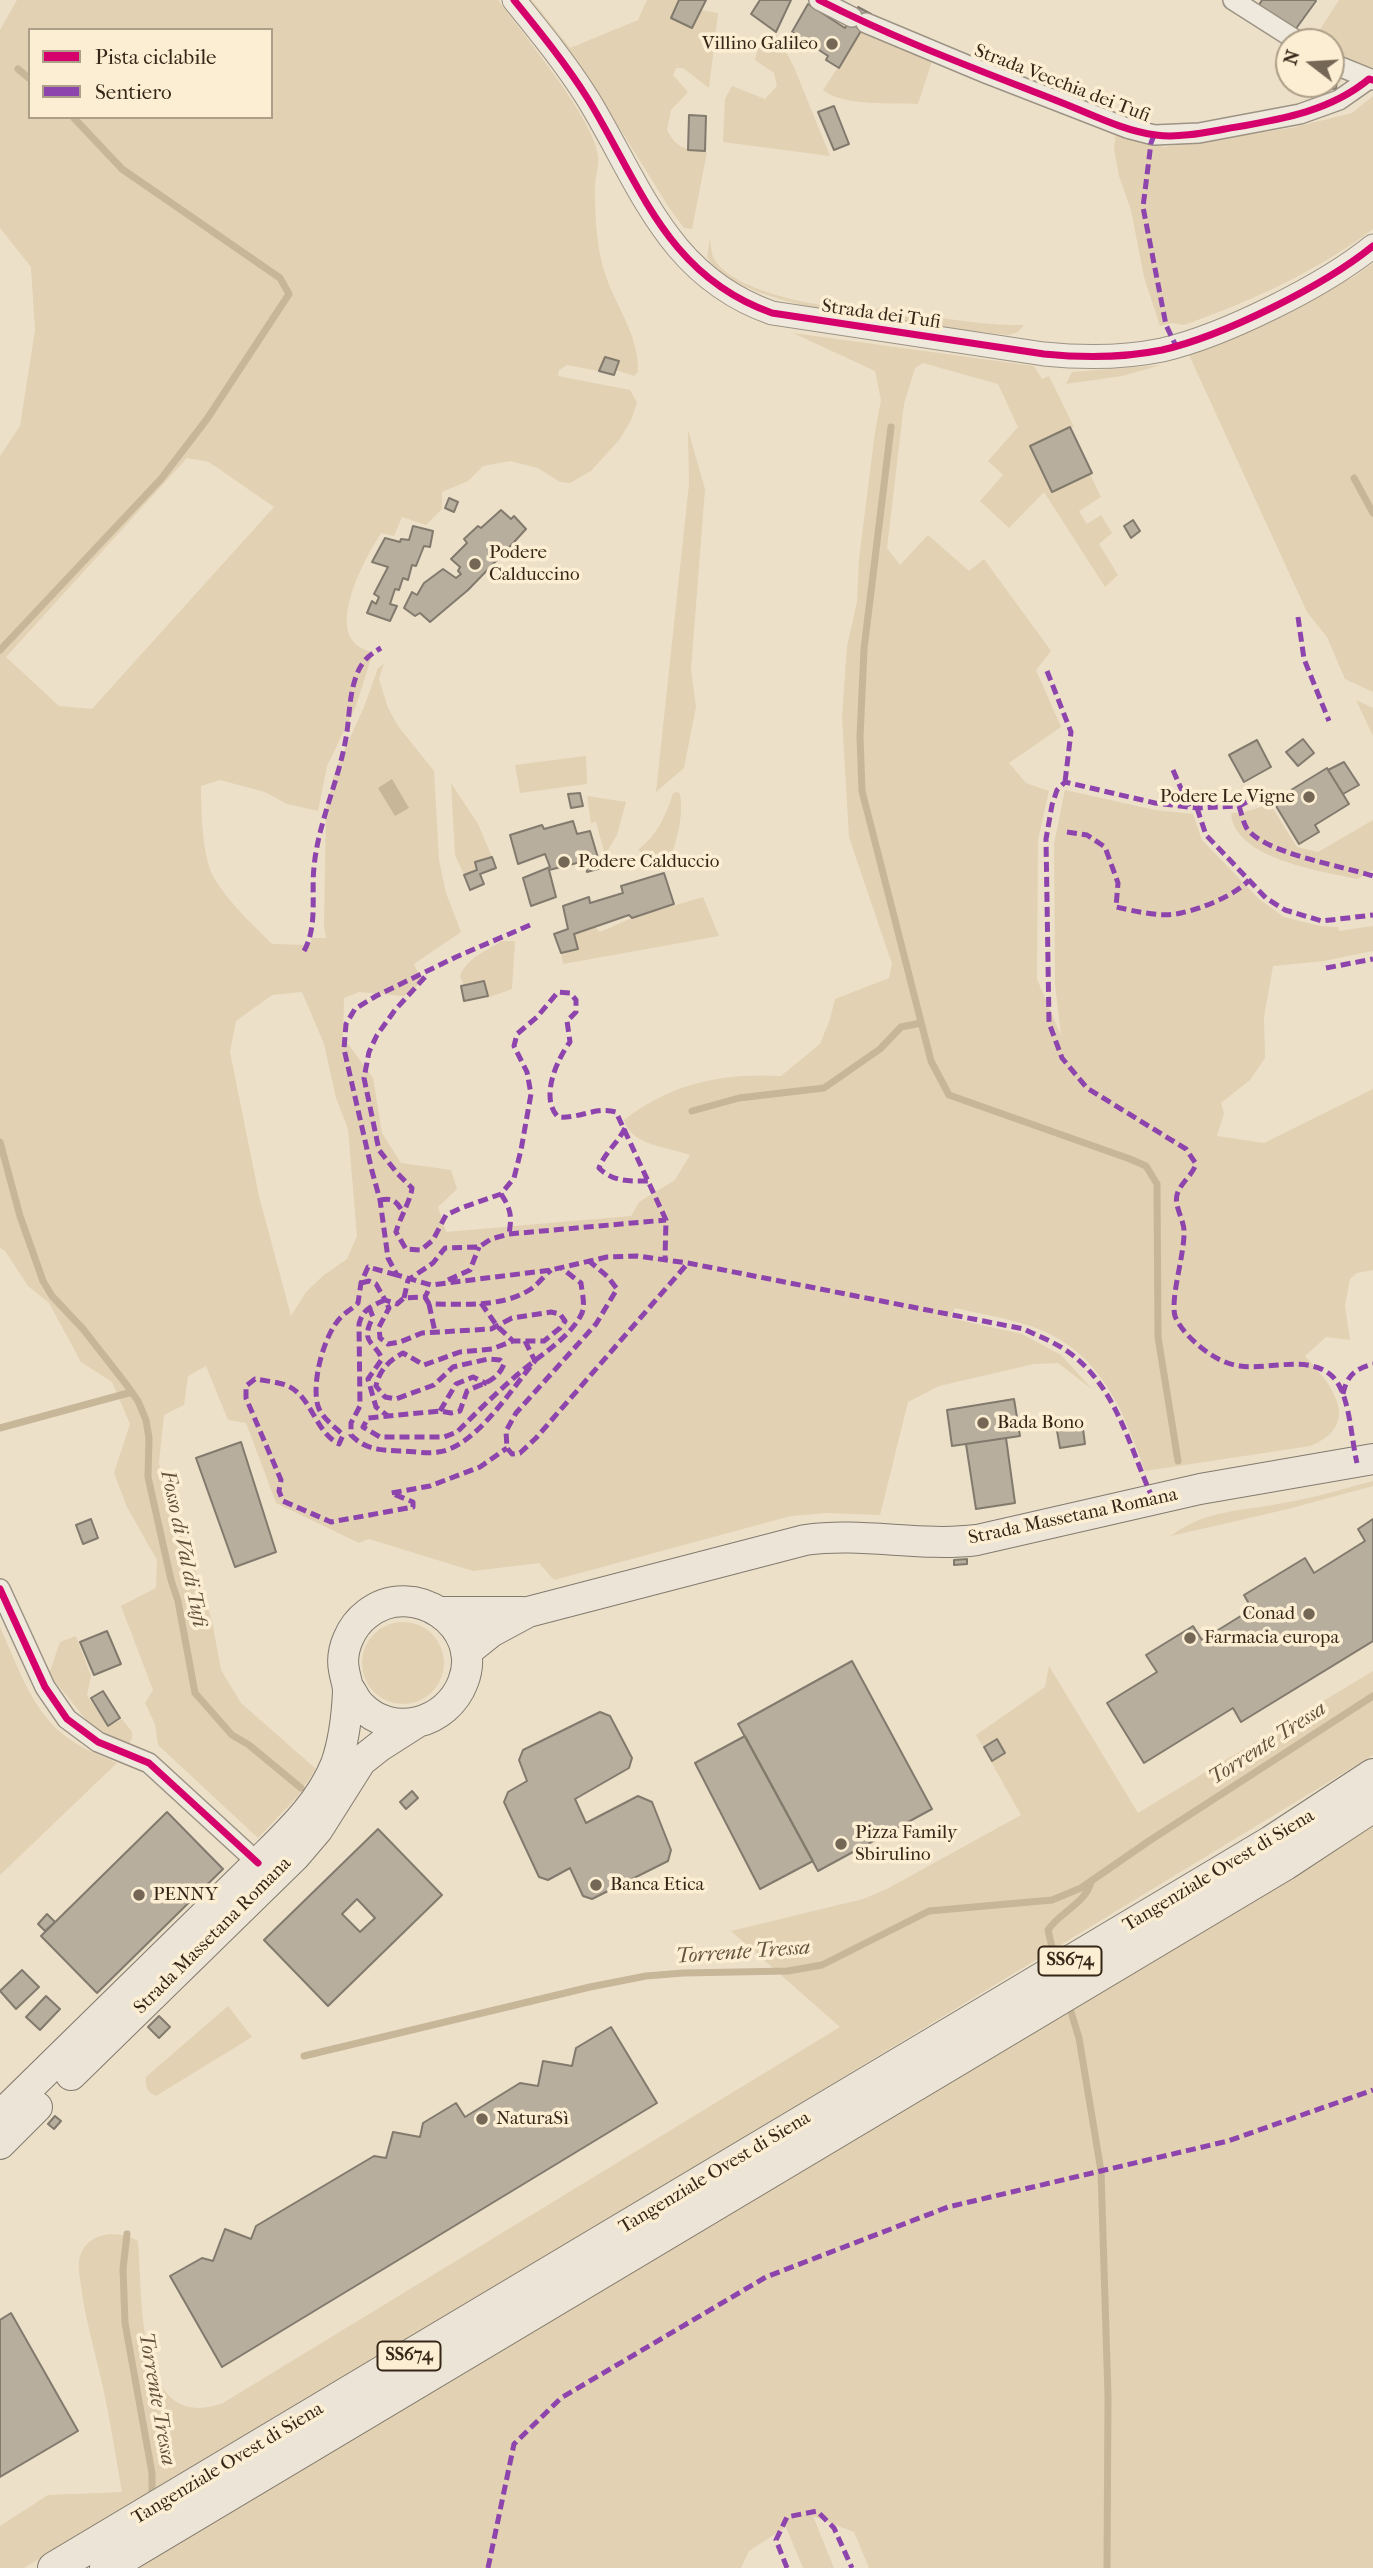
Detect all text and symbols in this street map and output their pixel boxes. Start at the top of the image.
legend [28,28,273,119]
north arrow [1275,28,1345,98]
place label: Villino Galileo [702,33,818,55]
marker: Villino Galileo [824,36,840,52]
street label: Strada Vecchia dei Tufi [971,40,1153,128]
text: Pista ciclabile [95,45,216,69]
text: N [1279,47,1304,68]
text: Sentiero [95,80,172,104]
street label: Strada dei Tufi [820,295,942,335]
place label: Podere Calduccino [489,542,580,586]
marker: Podere Calduccino [467,556,483,572]
place label: Podere Le Vigne [1160,786,1295,808]
marker: Podere Le Vigne [1301,789,1317,805]
place label: Podere Calduccio [578,851,719,873]
marker: Podere Calduccio [556,854,572,870]
place label: Bada Bono [997,1412,1084,1434]
marker: Bada Bono [975,1415,991,1431]
water label: Fosso di Val di Tufi [154,1468,212,1630]
street label: Strada Massetana Romana [966,1484,1180,1550]
place label: Conad [1243,1603,1295,1625]
marker: Conad [1301,1606,1317,1622]
place label: Farmacia europa [1204,1627,1339,1649]
marker: Farmacia europa [1182,1630,1198,1646]
water label: Torrente Tressa [1205,1697,1331,1791]
street label: Tangenziale Ovest di Siena [1119,1805,1319,1937]
place label: Pizza Family Sbirulino [855,1822,957,1866]
marker: Pizza Family Sbirulino [833,1836,849,1852]
street label: Strada Massetana Romana [130,1853,296,2019]
place label: Banca Etica [610,1874,704,1896]
marker: Banca Etica [588,1877,604,1893]
place label: PENNY [153,1884,218,1906]
marker: PENNY [131,1887,147,1903]
water label: Torrente Tressa [675,1936,811,1970]
road number: SS674 [1038,1947,1102,1976]
street label: Tangenziale Ovest di Siena [615,2107,815,2239]
place label: NaturaSì [496,2108,569,2130]
marker: NaturaSì [474,2111,490,2127]
water label: Torrente Tressa [132,2331,180,2467]
road number: SS674 [378,2342,440,2370]
street label: Tangenziale Ovest di Siena [128,2398,328,2530]

